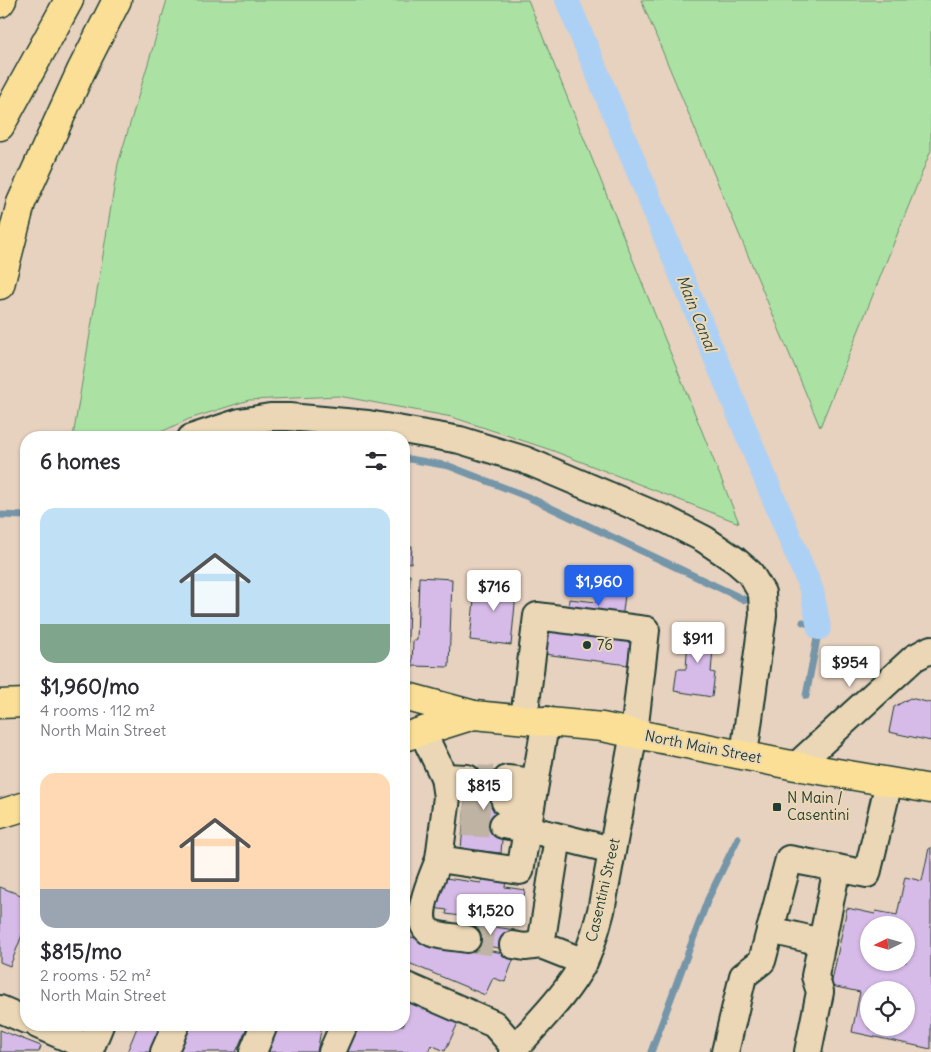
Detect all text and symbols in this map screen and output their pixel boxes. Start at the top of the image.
water label: Main Canal [673,272,722,356]
icon: filters [362,447,390,475]
text: 6 homes [40,448,120,475]
icon: home [170,540,260,630]
pin: $1,960 [558,564,640,607]
pin: $716 [464,570,524,612]
text: $1,960 [575,571,623,591]
text: $716 [478,576,510,596]
pin: $911 [668,622,728,664]
text: $911 [683,628,713,648]
place label: 76 [597,635,613,654]
marker: 76 [581,639,593,651]
pin: $954 [820,646,880,688]
text: $954 [832,652,868,672]
text: $1,960/mo [40,673,139,700]
text: 4 rooms · 112 m² [40,700,155,720]
text: North Main Street [40,720,166,740]
street label: North Main Street [643,726,763,767]
pin: $815 [454,768,514,811]
text: $815 [467,775,501,795]
place label: N Main / Casentini [787,788,849,824]
marker: N Main / Casentini [771,801,783,813]
icon: home [170,805,260,895]
street label: Casentini Street [581,836,624,944]
pin: $1,520 [450,894,532,936]
text: $1,520 [468,900,514,920]
north arrow [860,916,915,971]
map controls [860,916,915,1036]
text: $815/mo [40,938,122,965]
text: 2 rooms · 52 m² [40,965,151,985]
button: locate [860,981,915,1036]
text: North Main Street [40,985,166,1005]

